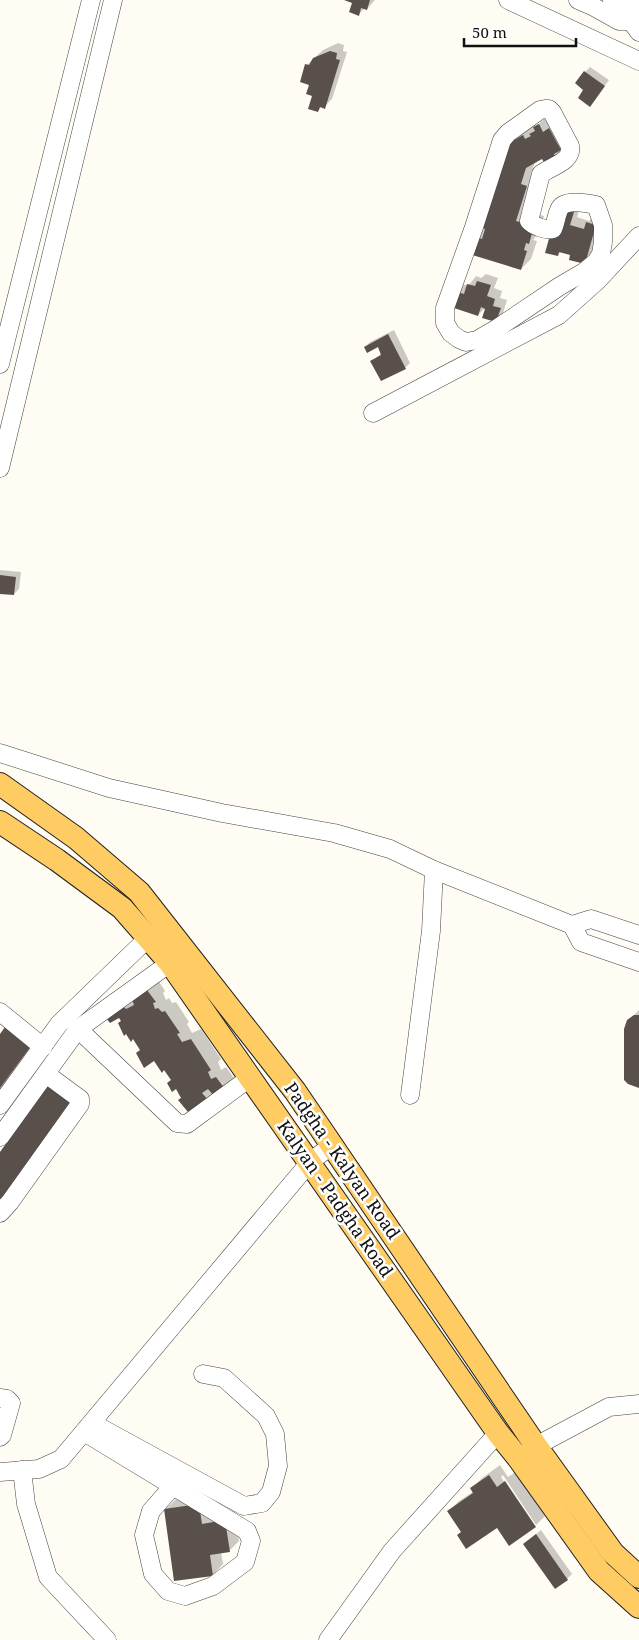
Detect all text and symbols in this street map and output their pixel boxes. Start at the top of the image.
scale bar [464,15,576,47]
text: 50 m [472,22,507,42]
street label: Padgha - Kalyan Road [279,1077,406,1244]
street label: Kalyan - Padgha Road [272,1115,399,1282]

